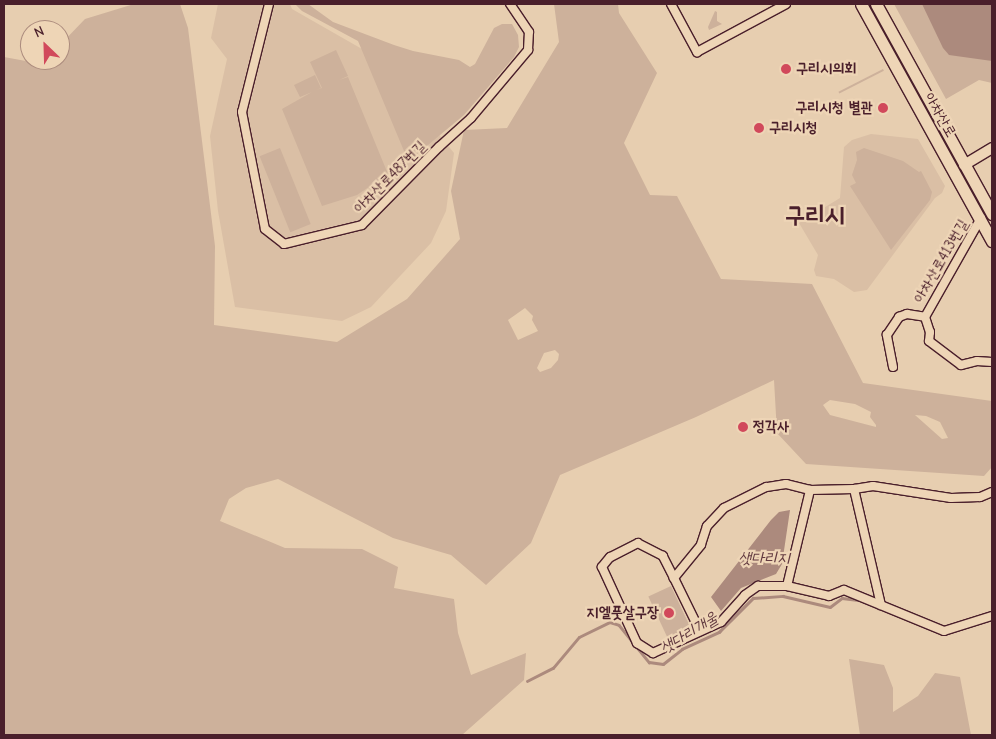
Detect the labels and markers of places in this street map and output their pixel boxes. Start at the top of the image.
place label: 구리시의회 [796,60,856,78]
marker: 구리시의회 [780,63,792,75]
place label: 구리시청 별관 [795,99,873,117]
marker: 구리시청 별관 [877,102,889,114]
place label: 구리시청 [769,119,817,137]
marker: 구리시청 [753,122,765,134]
place label: 정각사 [753,418,789,436]
marker: 정각사 [737,421,749,433]
place label: 지엘풋살구장 [587,604,659,622]
marker: 지엘풋살구장 [663,607,675,619]

